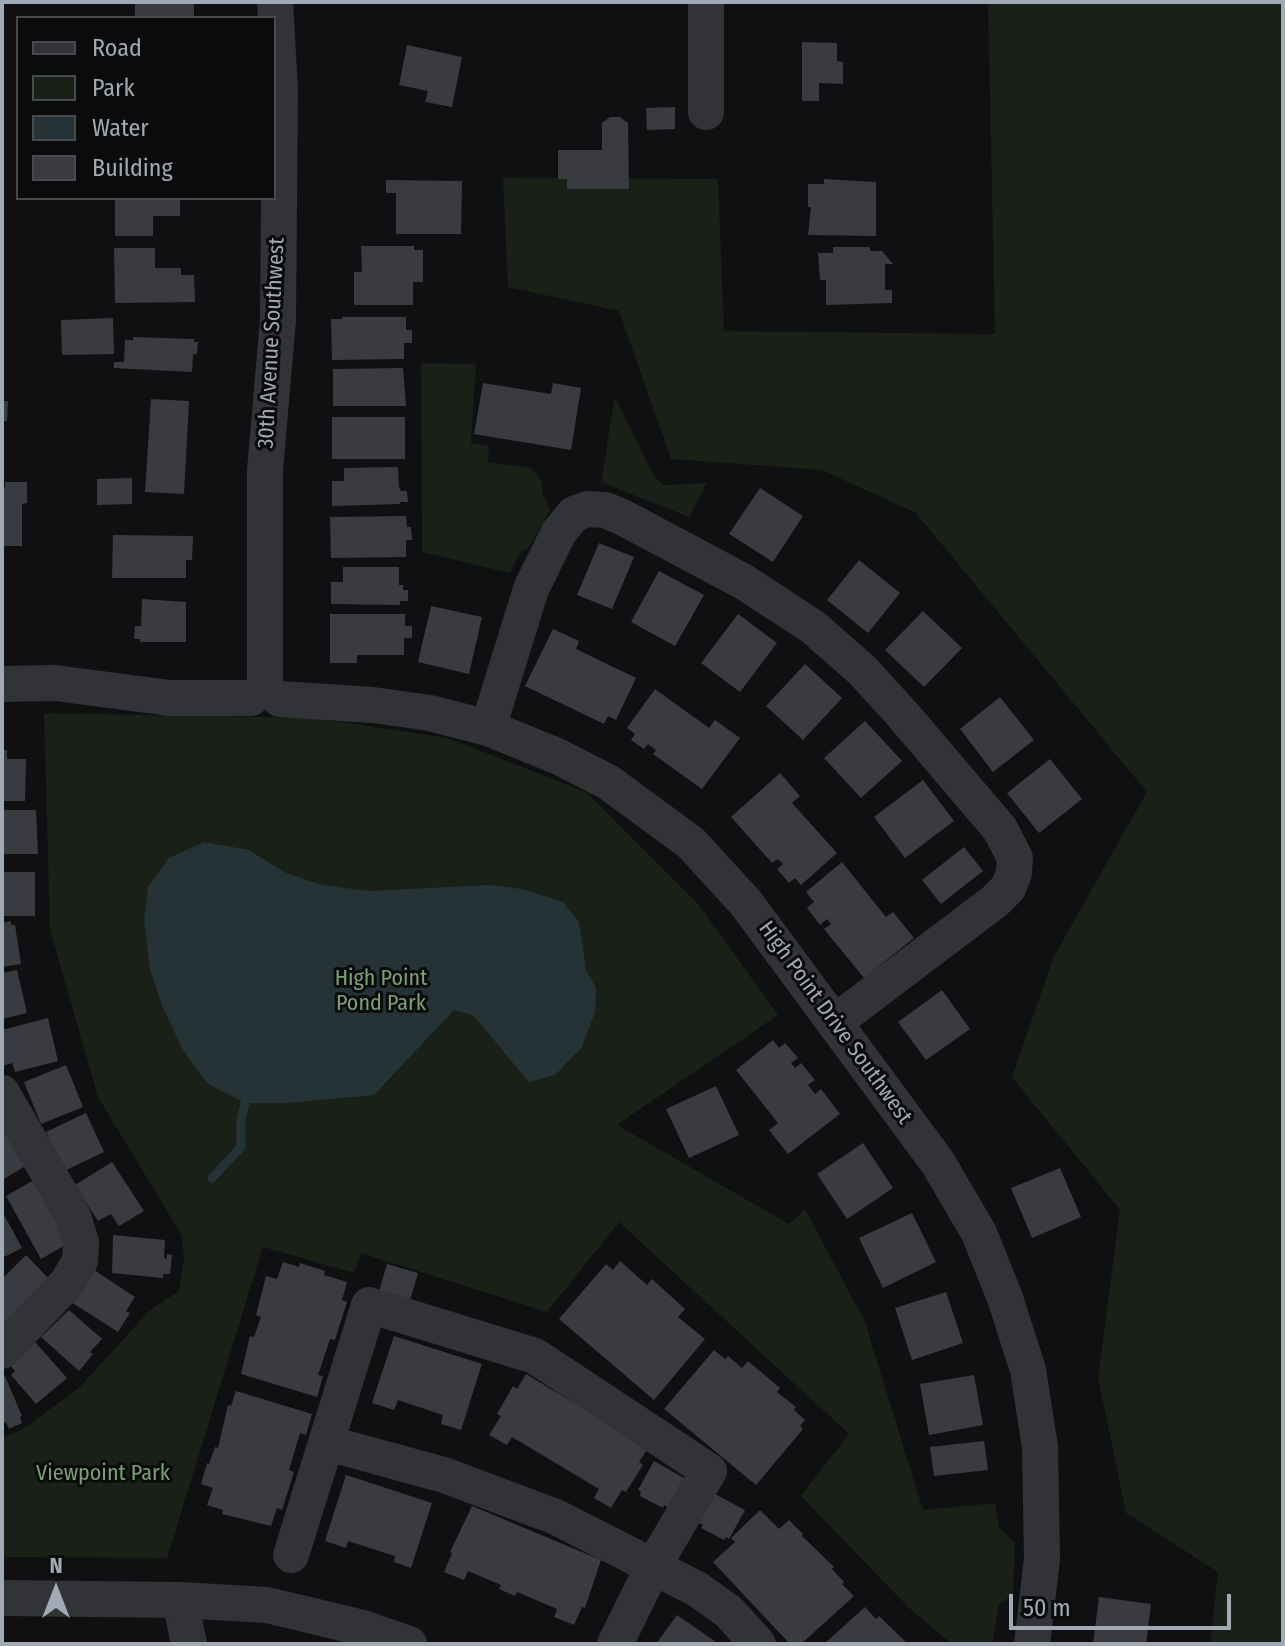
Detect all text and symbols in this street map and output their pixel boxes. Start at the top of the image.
legend [16,16,276,200]
text: Road [92,34,142,62]
text: Park [92,74,135,102]
text: Water [92,114,149,142]
text: Building [92,154,173,182]
street label: 30th Avenue Southwest [253,237,291,449]
street label: High Point Drive Southwest [753,916,917,1130]
park label: High Point Pond Park [335,966,427,1018]
park label: Viewpoint Park [36,1461,170,1487]
north arrow [16,1550,96,1630]
text: N [49,1552,63,1579]
scale bar [1013,1578,1235,1628]
text: 50 m [1023,1594,1071,1622]

